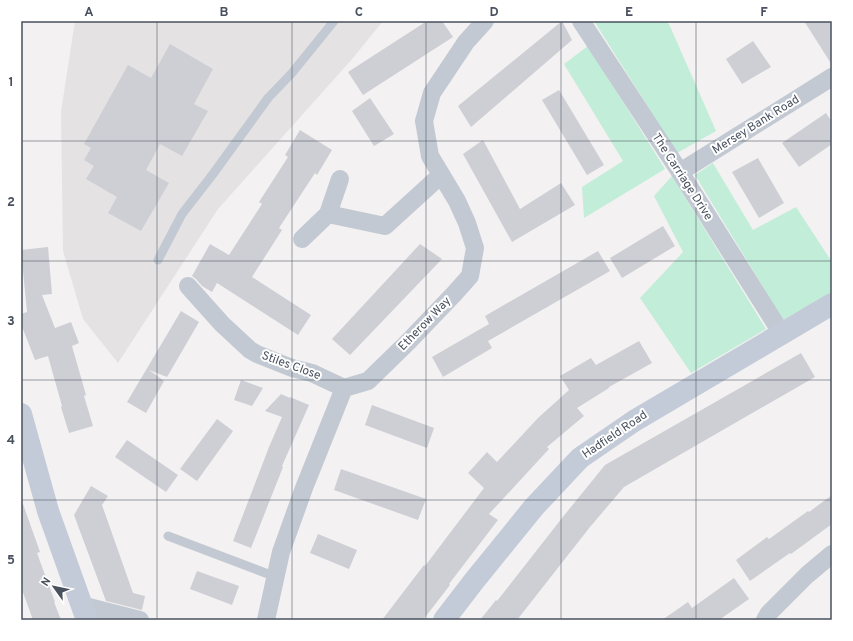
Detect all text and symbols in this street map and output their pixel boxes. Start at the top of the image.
text: A [84,5,94,21]
text: B [220,5,229,21]
text: C [355,5,363,21]
text: D [489,5,499,21]
text: E [625,5,633,21]
text: F [760,5,768,21]
text: 1 [8,75,14,91]
street label: Mersey Bank Road [709,92,803,158]
street label: The Carriage Drive [648,130,716,224]
text: 2 [7,195,15,211]
street label: Etherow Way [395,293,455,355]
text: 3 [7,314,15,330]
street label: Stiles Close [259,348,323,384]
street label: Hadfield Road [579,407,651,463]
text: 4 [7,433,15,449]
text: 5 [7,553,15,569]
north arrow [34,567,74,607]
text: N [38,575,54,589]

